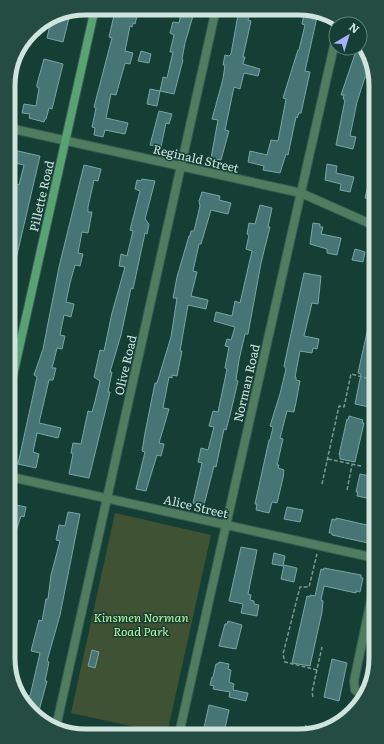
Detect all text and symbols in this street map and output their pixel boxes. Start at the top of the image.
north arrow [328,16,368,56]
text: N [346,18,363,36]
street label: Reginald Street [151,139,241,177]
street label: Pillette Road [24,158,58,233]
street label: Olive Road [109,333,141,397]
street label: Norman Road [228,342,264,424]
street label: Alice Street [162,490,230,522]
park label: Kinsmen Norman Road Park [93,608,189,640]

